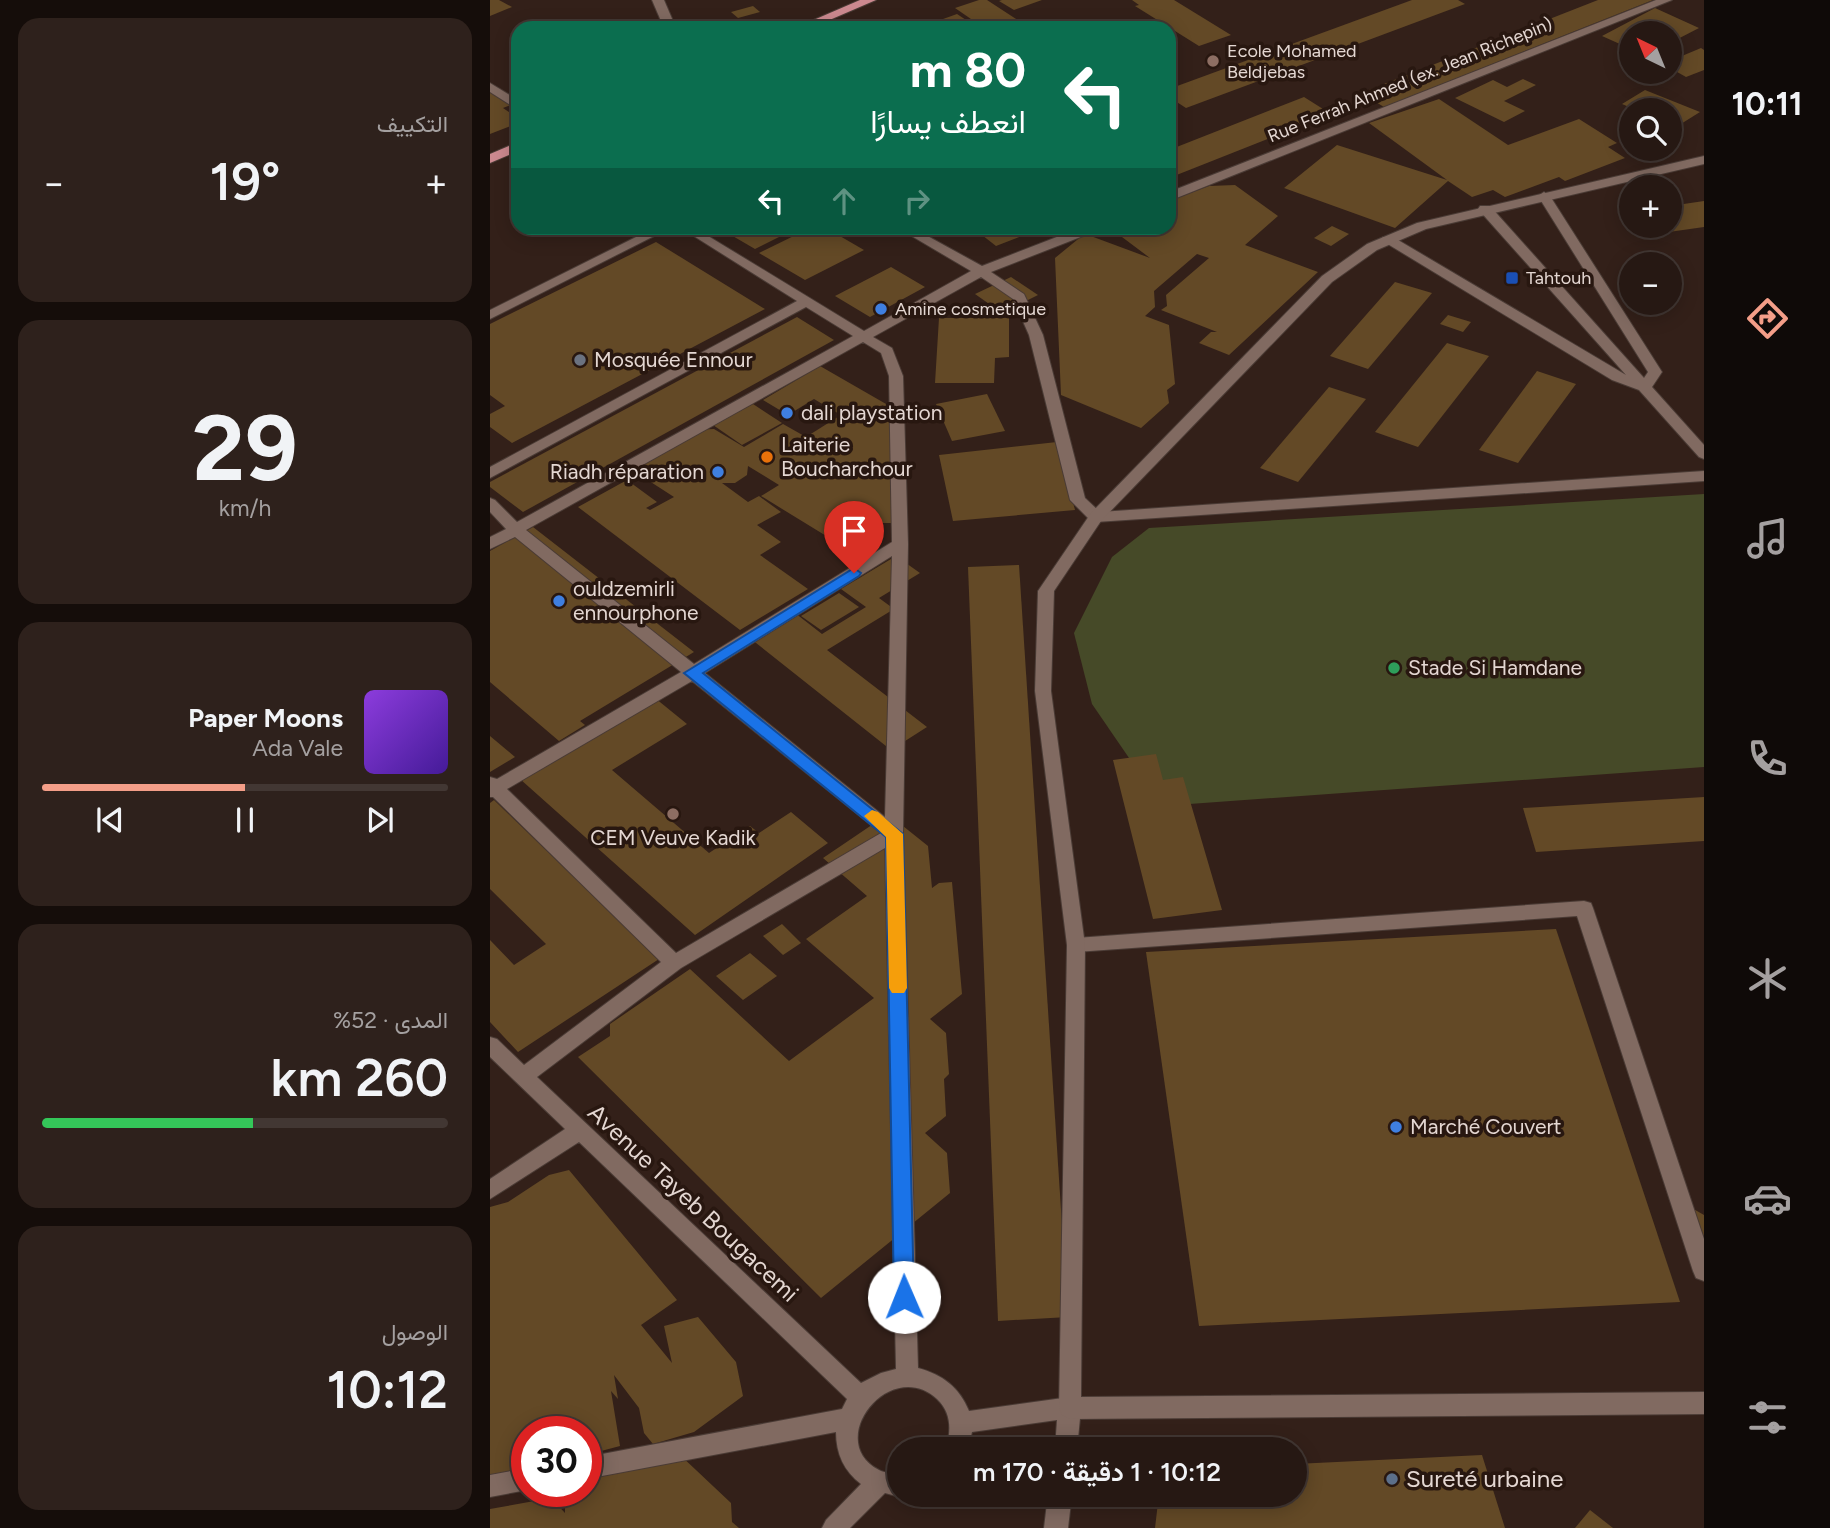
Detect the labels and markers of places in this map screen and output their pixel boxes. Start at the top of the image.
place label: Ecole Mohamed Beldjebas [1227,40,1357,83]
marker: Ecole Mohamed Beldjebas [1205,53,1221,69]
place label: Tahtouh [1526,267,1591,289]
marker: Tahtouh [1504,270,1520,286]
place label: Amine cosmetique [895,298,1046,320]
marker: Amine cosmetique [873,301,889,317]
place label: Mosquée Ennour [594,347,753,372]
marker: Mosquée Ennour [572,352,588,368]
place label: dali playstation [801,400,942,425]
marker: dali playstation [779,405,795,421]
place label: Laiterie Boucharchour [781,432,913,481]
marker: Laiterie Boucharchour [759,449,775,465]
place label: Riadh réparation [550,459,704,484]
marker: Riadh réparation [710,464,726,480]
pin [824,501,884,573]
place label: ouldzemirli ennourphone [573,576,698,625]
marker: ouldzemirli ennourphone [551,593,567,609]
place label: Stade Si Hamdane [1408,655,1582,680]
marker: Stade Si Hamdane [1386,660,1402,676]
marker: CEM Veuve Kadik [665,806,681,822]
place label: CEM Veuve Kadik [590,825,757,850]
place label: Marché Couvert [1410,1114,1562,1139]
marker: Marché Couvert [1388,1119,1404,1135]
place label: Sureté urbaine [1406,1464,1563,1493]
marker: Sureté urbaine [1384,1471,1400,1487]

